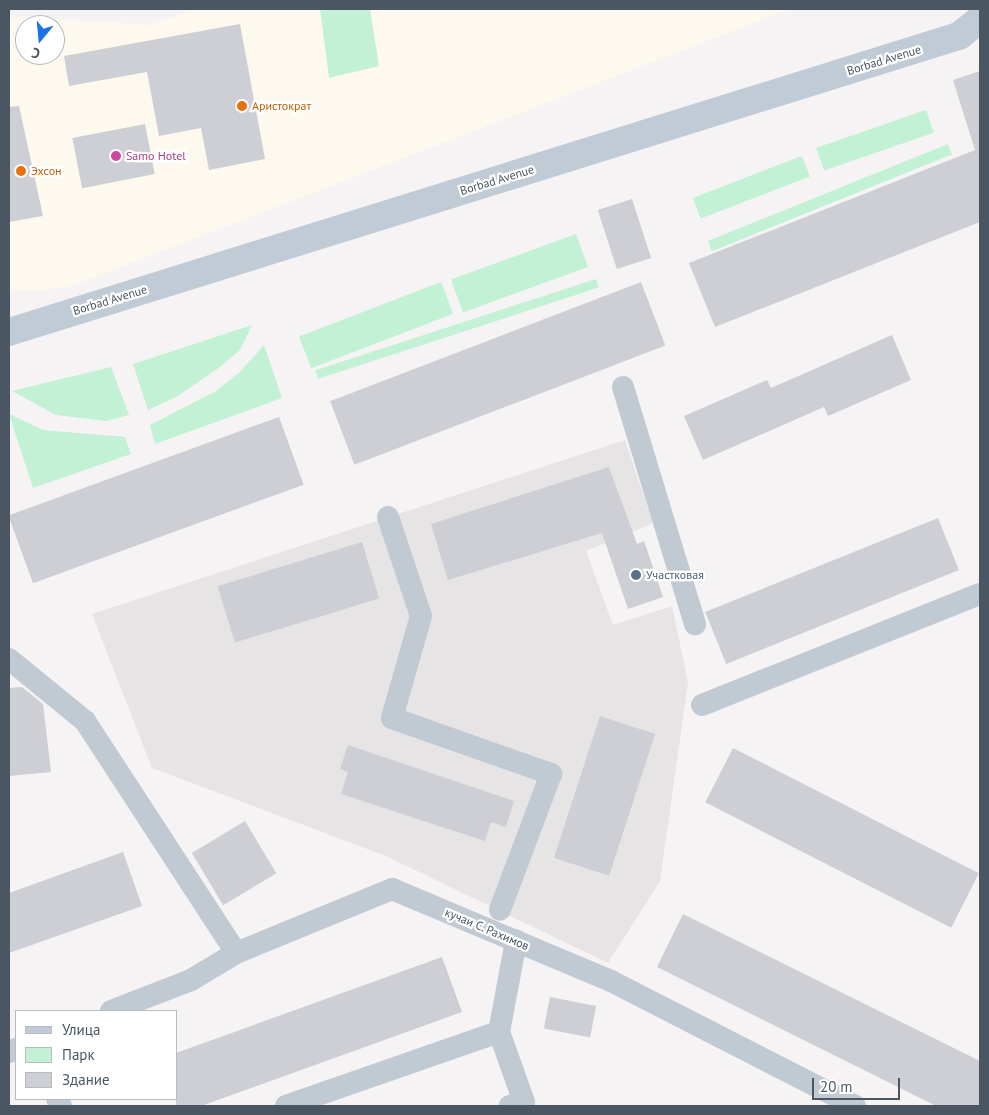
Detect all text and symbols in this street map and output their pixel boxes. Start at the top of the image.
north arrow [15,15,65,65]
street label: Borbad Avenue [845,42,923,78]
text: С [30,44,42,63]
place label: Аристократ [252,99,311,113]
marker: Аристократ [236,100,248,112]
place label: Samo Hotel [126,149,186,163]
marker: Samo Hotel [110,150,122,162]
street label: Borbad Avenue [458,162,536,198]
place label: Эхсон [31,164,62,178]
marker: Эхсон [15,165,27,177]
street label: Borbad Avenue [71,282,149,318]
place label: Участковая [646,568,704,582]
marker: Участковая [630,569,642,581]
street label: кучаи С. Рахимов [442,905,532,953]
legend [15,1010,178,1100]
text: Улица [62,1020,100,1039]
text: Парк [62,1045,95,1064]
scale bar [814,1068,902,1100]
text: Здание [62,1070,110,1089]
text: 20 m [820,1077,853,1096]

